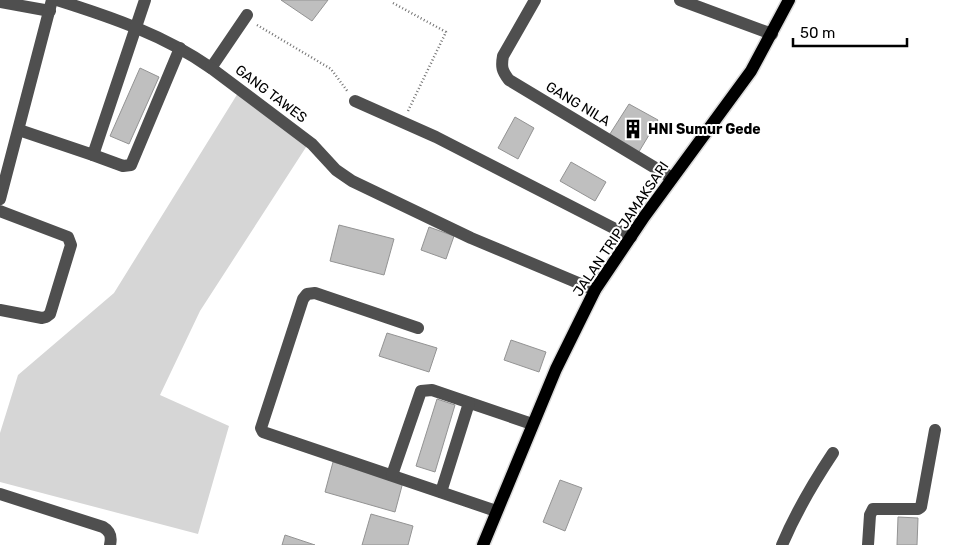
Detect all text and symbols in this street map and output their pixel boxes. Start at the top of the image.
scale bar [793,15,907,47]
text: 50 m [800,24,835,42]
street label: GANG TAWES [232,61,311,127]
street label: GANG NILA [543,78,614,130]
building icon: HNI Sumur Gede [622,118,644,140]
place label: HNI Sumur Gede [648,121,761,138]
street label: JALAN TRIP JAMAKSARI [569,158,673,300]

